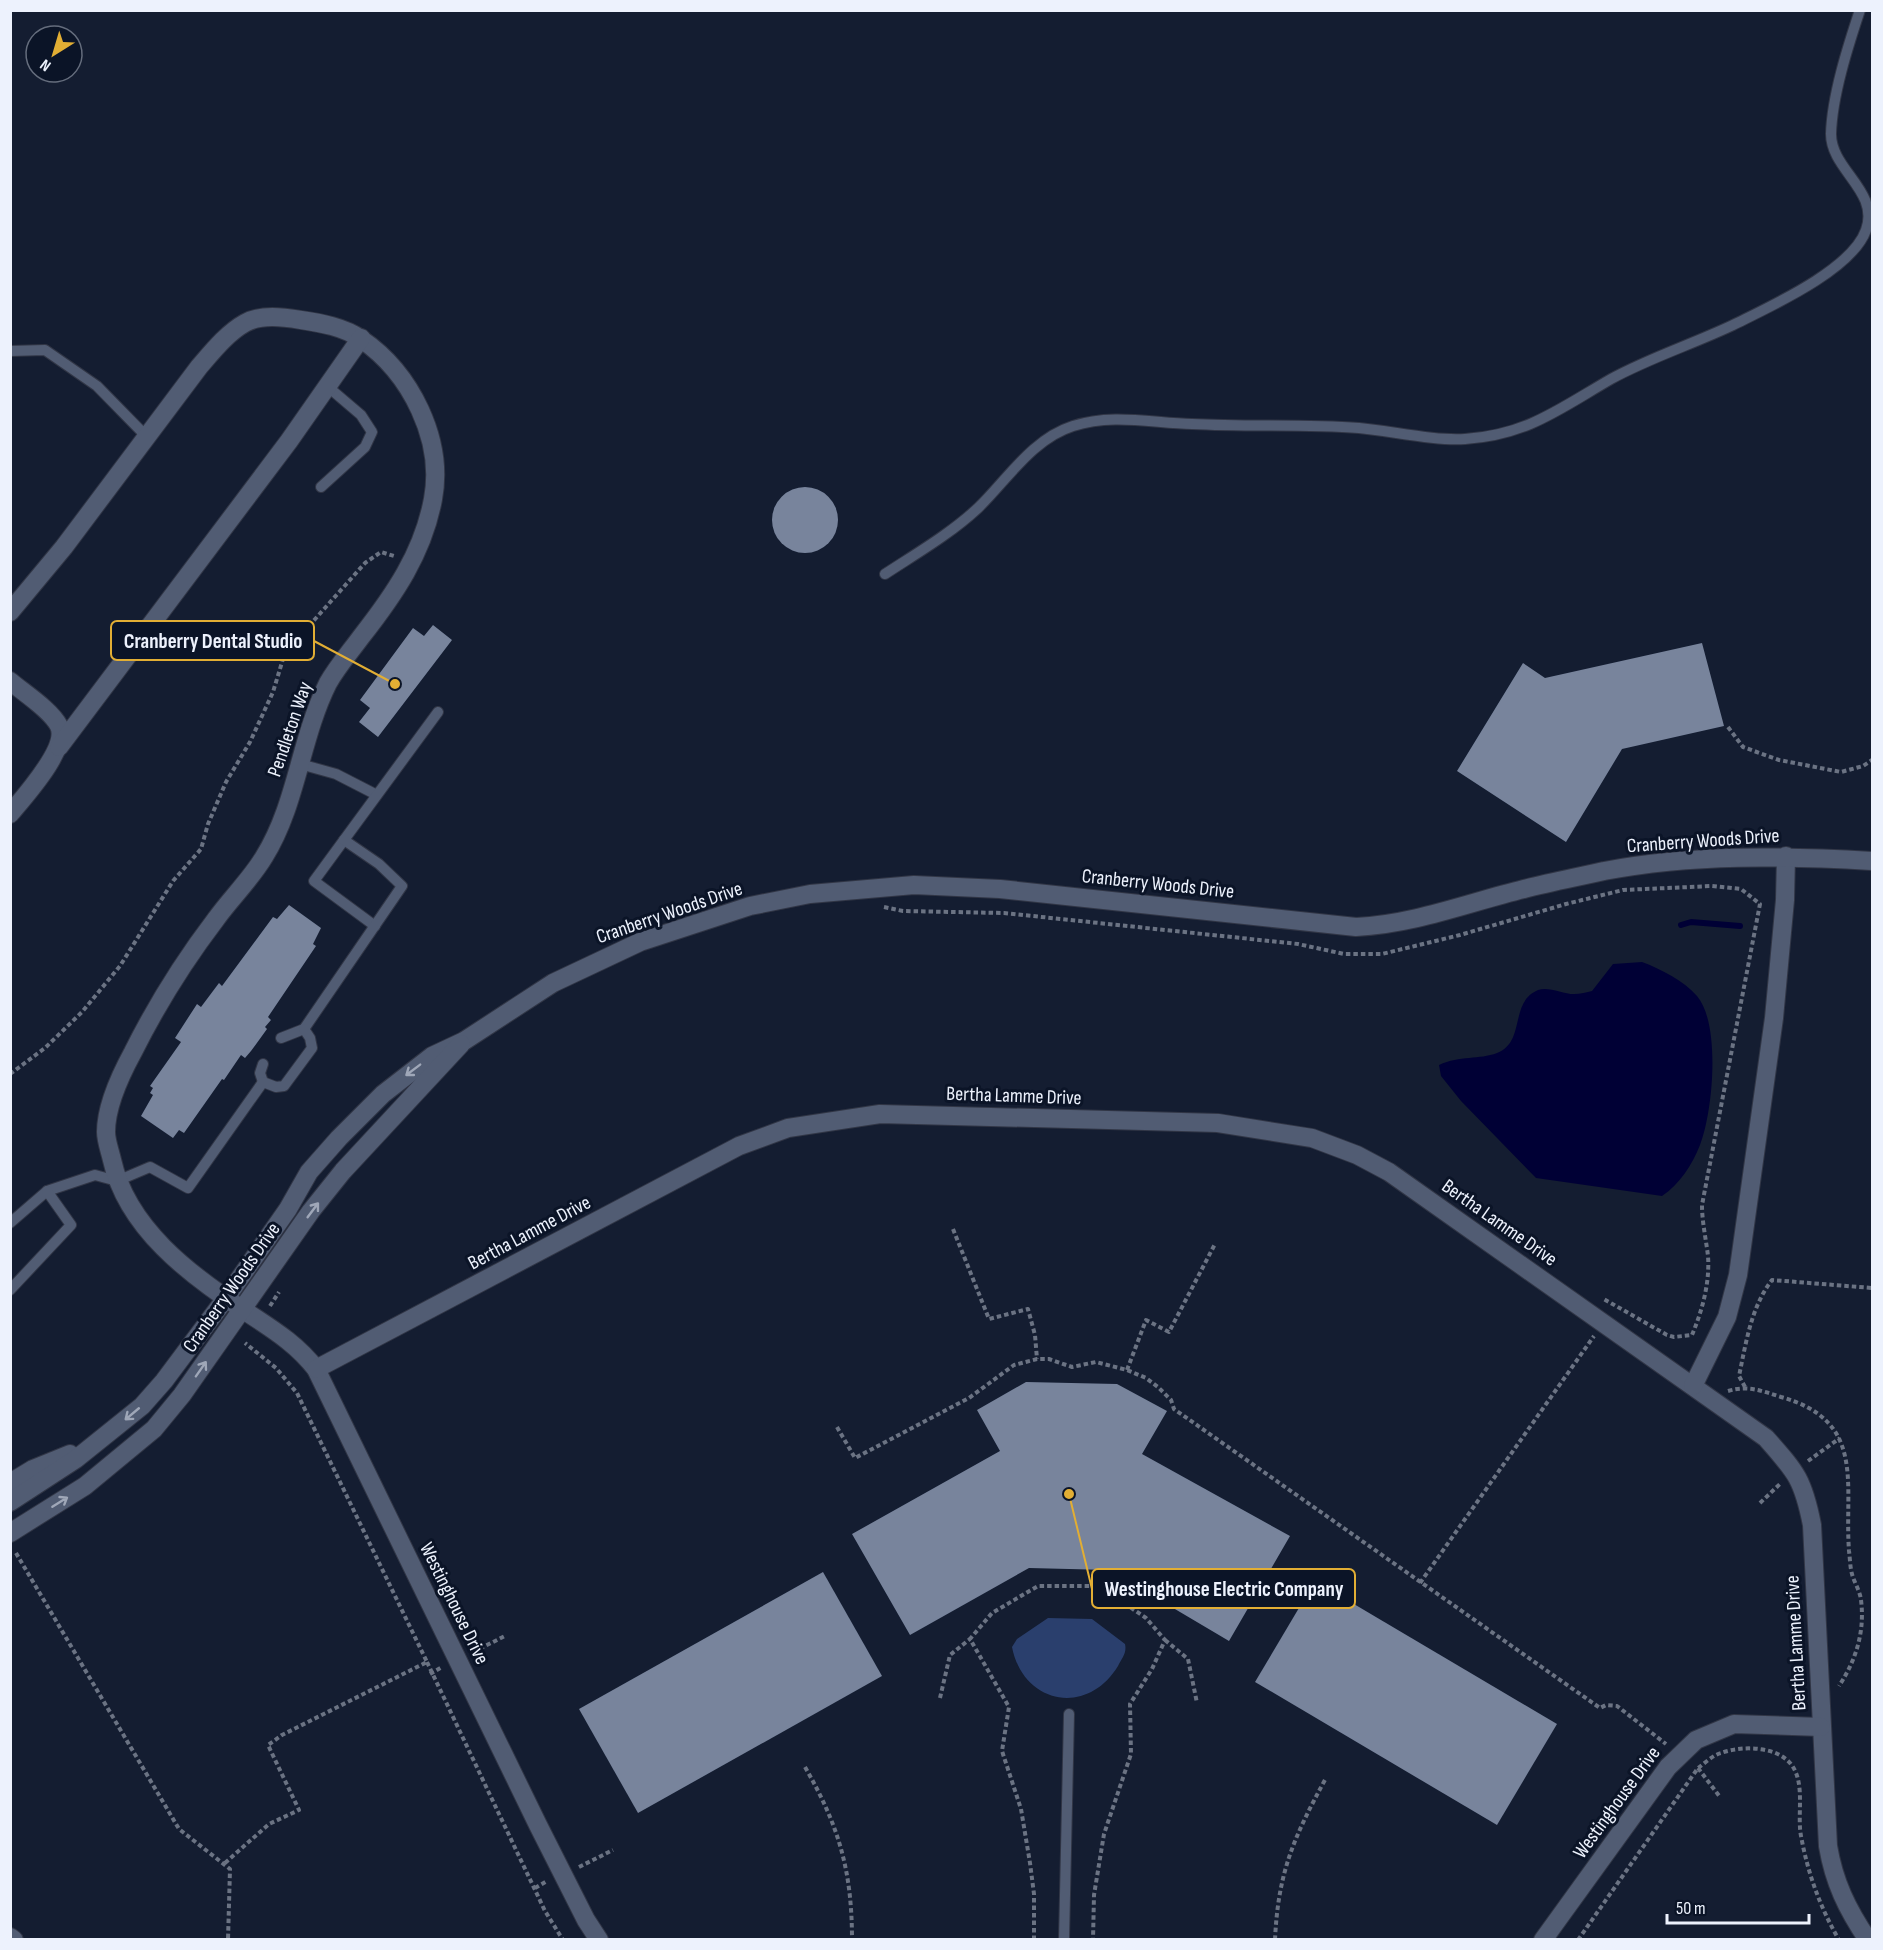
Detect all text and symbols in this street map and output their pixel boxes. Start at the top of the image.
north arrow [24,24,84,84]
text: N [37,55,55,75]
callout: Cranberry Dental Studio [111,621,314,660]
text: Cranberry Dental Studio [124,629,302,654]
street label: Pendleton Way [263,678,317,780]
street label: Cranberry Woods Drive [1626,824,1780,858]
street label: Cranberry Woods Drive [1081,864,1235,904]
street label: Cranberry Woods Drive [593,877,746,949]
one-way arrow [406,1063,422,1076]
street label: Bertha Lamme Drive [946,1082,1082,1110]
street label: Bertha Lamme Drive [1437,1174,1562,1271]
street label: Bertha Lamme Drive [464,1191,595,1275]
one-way arrow [307,1202,319,1218]
street label: Cranberry Woods Drive [178,1218,286,1357]
one-way arrow [194,1362,207,1378]
one-way arrow [125,1407,140,1421]
one-way arrow [52,1496,69,1509]
street label: Westinghouse Drive [414,1538,494,1668]
callout: Westinghouse Electric Company [1092,1569,1355,1608]
street label: Bertha Lamme Drive [1780,1575,1812,1711]
text: Westinghouse Electric Company [1105,1577,1344,1602]
street label: Westinghouse Drive [1568,1742,1666,1863]
scale bar [1667,1887,1810,1925]
text: 50 m [1676,1898,1706,1919]

